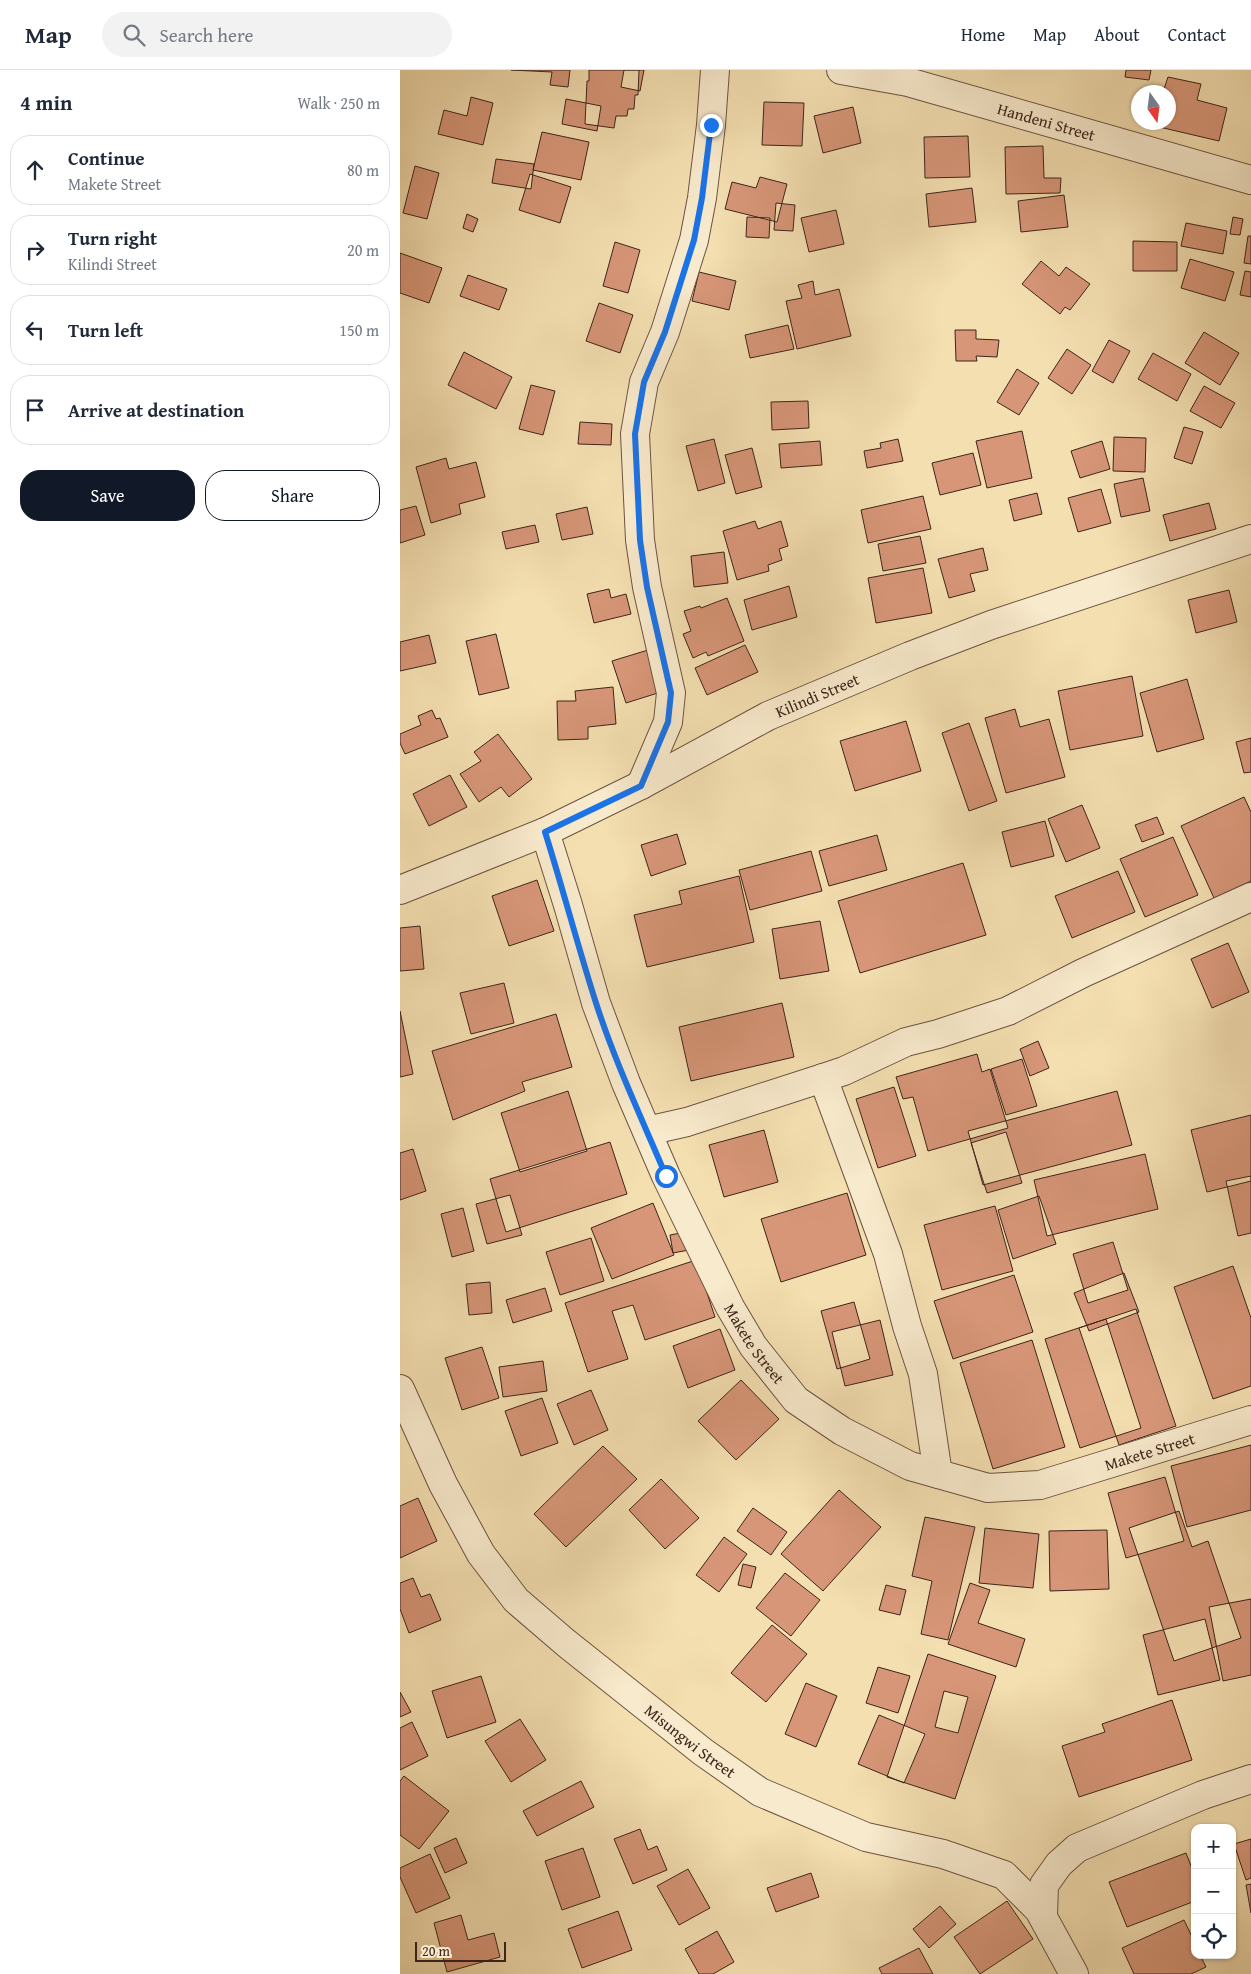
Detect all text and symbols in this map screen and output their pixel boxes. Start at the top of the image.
search box [102,12,452,57]
text: Map [25,17,72,52]
icon: search [120,21,148,49]
text: Search here [160,21,253,49]
text: Home [961,21,1005,48]
text: Map [1033,21,1066,48]
text: About [1094,21,1140,48]
text: Contact [1168,21,1226,48]
north arrow [1131,85,1176,130]
text: 4 min [20,87,72,118]
text: Walk · 250 m [297,91,380,115]
street label: Handeni Street [995,96,1098,147]
route end [700,114,723,137]
text: Continue [68,144,145,172]
icon: ahead [21,156,49,184]
text: 80 m [347,158,379,182]
text: Makete Street [68,172,161,196]
text: Turn right [68,224,157,252]
icon: right [21,236,49,264]
text: 20 m [347,238,379,262]
text: Kilindi Street [68,252,157,276]
icon: left [21,316,49,344]
text: Turn left [68,316,143,344]
text: 150 m [339,318,379,342]
icon: arrive [21,396,49,424]
text: Arrive at destination [68,396,244,424]
button: Save [20,470,195,521]
button: Share [205,470,380,521]
street label: Kilindi Street [772,667,863,724]
route start [655,1165,678,1188]
street label: Makete Street [718,1299,791,1389]
street label: Makete Street [1102,1426,1198,1476]
street label: Misungwi Street [640,1698,741,1784]
map controls [1191,1824,1236,1959]
button: + [1191,1824,1236,1869]
button: − [1191,1869,1236,1914]
button: locate [1191,1914,1236,1959]
scale bar [415,1939,506,1962]
text: 20 m [422,1941,450,1961]

